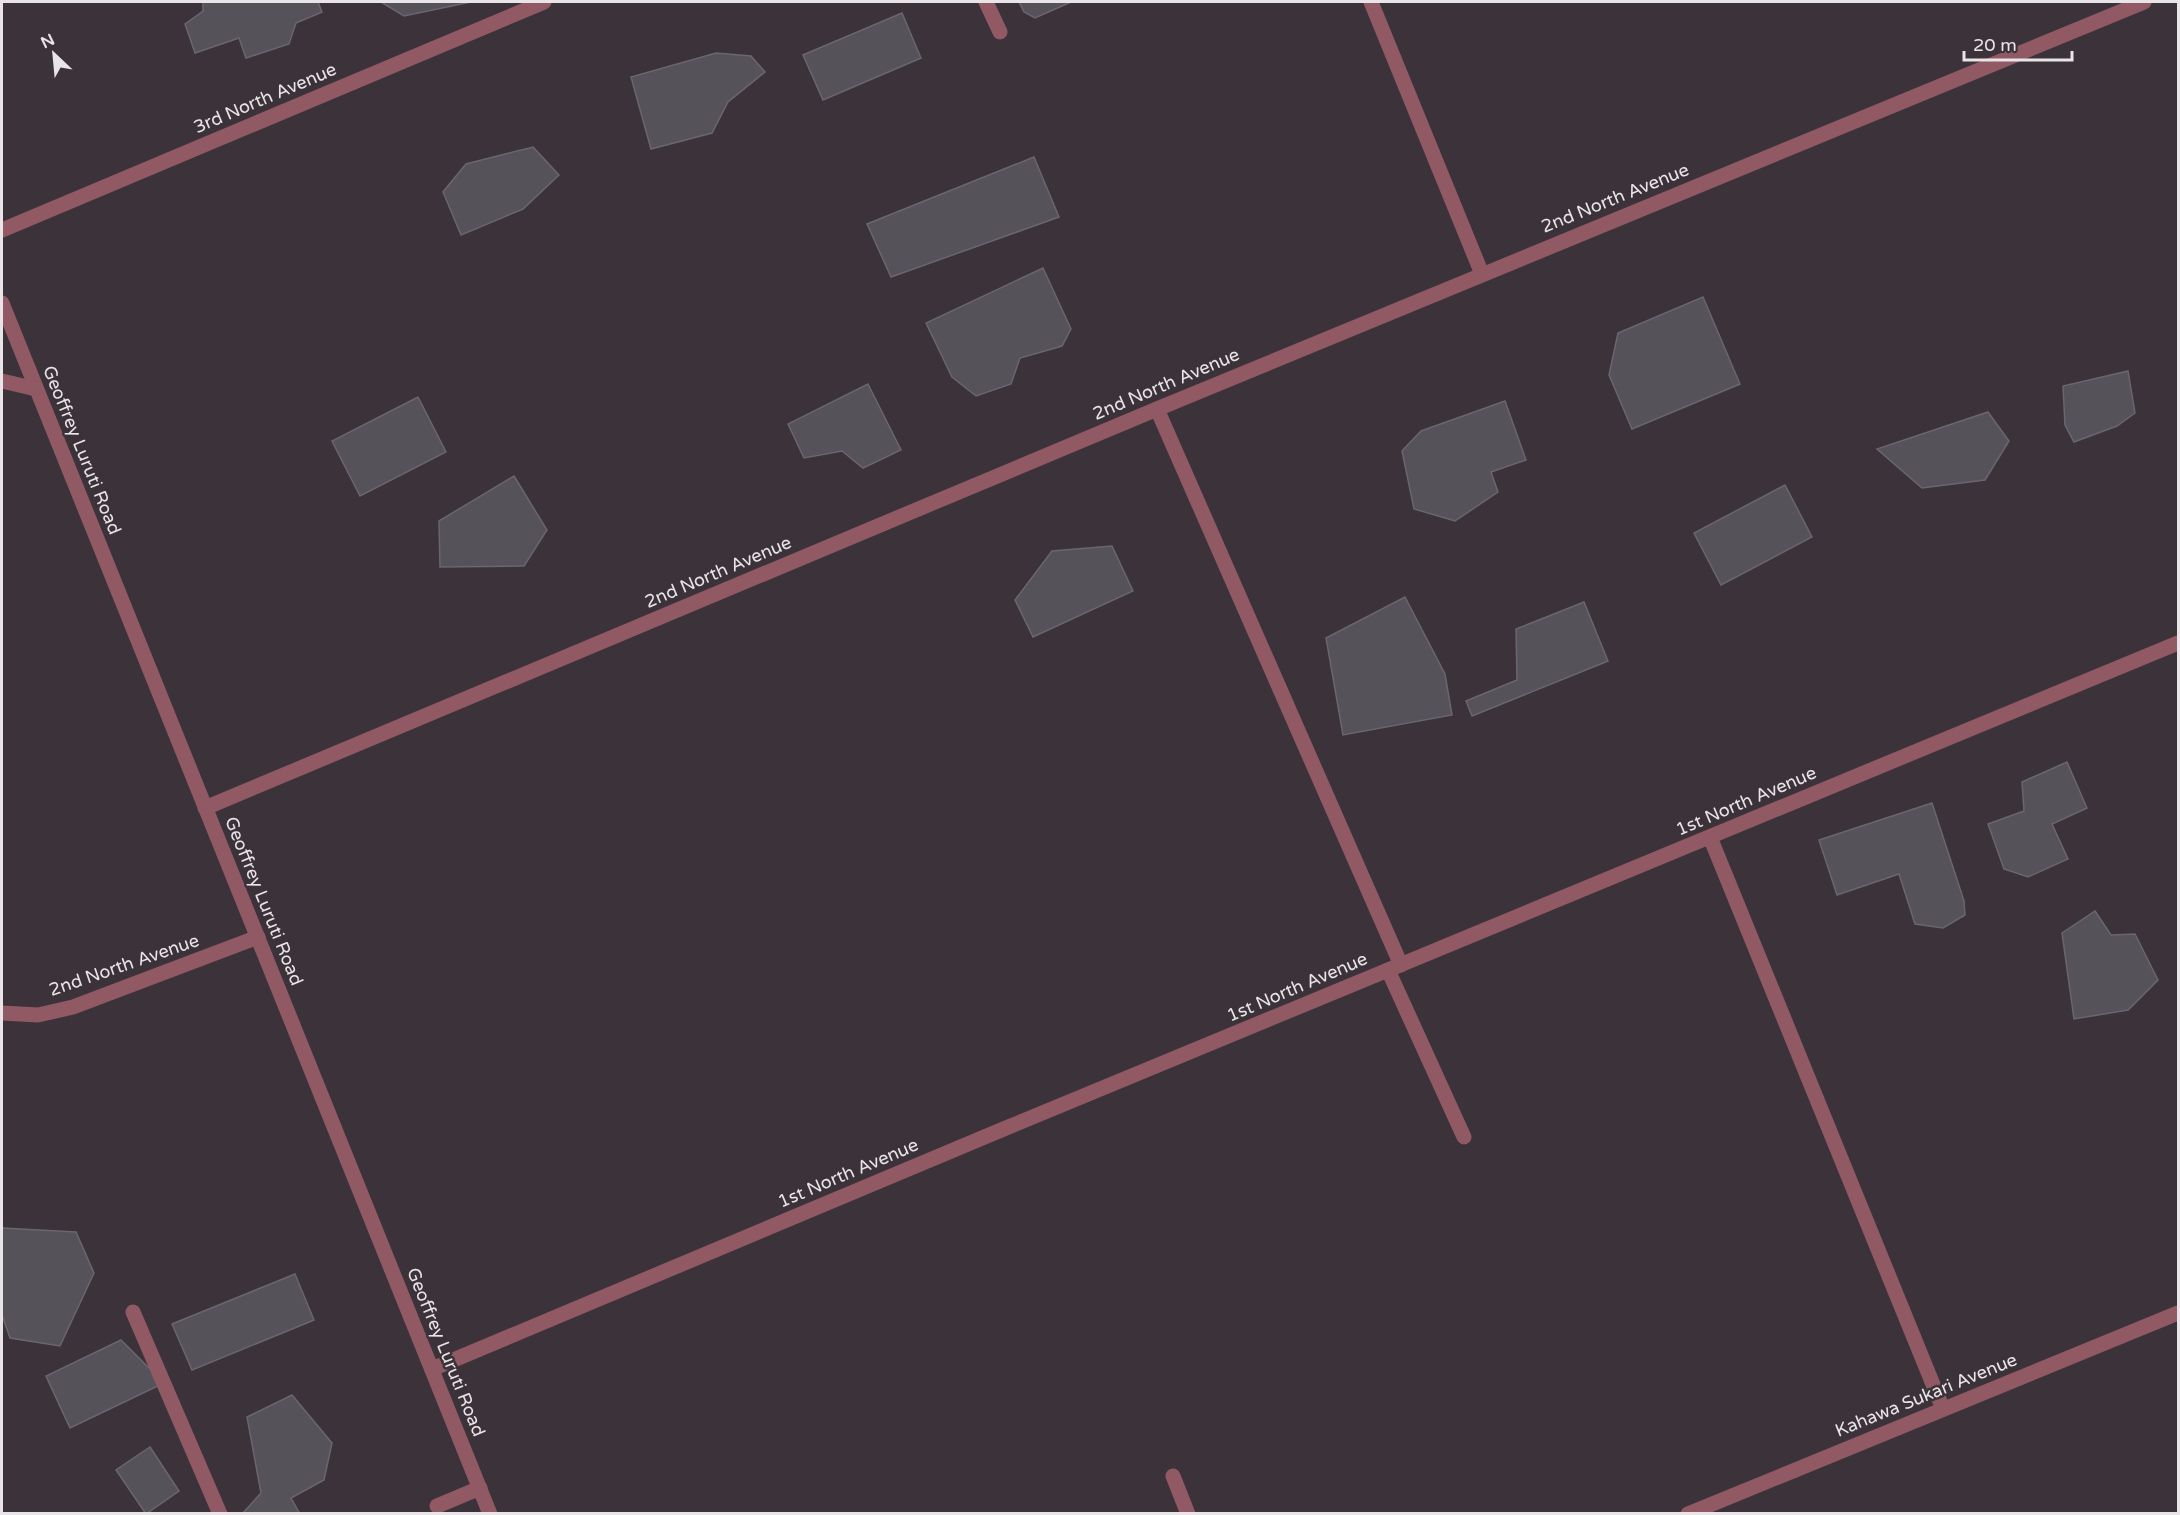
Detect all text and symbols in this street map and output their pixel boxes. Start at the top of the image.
north arrow [24,24,84,84]
scale bar [1964,24,2072,62]
text: N [38,30,58,53]
text: 20 m [1973,34,2017,56]
street label: 3rd North Avenue [190,58,340,138]
street label: 2nd North Avenue [1538,158,1692,238]
street label: 2nd North Avenue [1089,343,1243,425]
street label: Geoffrey Luruti Road [38,362,126,538]
street label: 2nd North Avenue [641,531,795,613]
street label: 1st North Avenue [1672,761,1820,841]
street label: Geoffrey Luruti Road [220,813,308,989]
street label: 2nd North Avenue [46,929,202,1001]
street label: 1st North Avenue [1223,947,1371,1027]
street label: 1st North Avenue [774,1133,922,1213]
street label: Geoffrey Luruti Road [402,1264,490,1440]
street label: Kahawa Sukari Avenue [1832,1348,2020,1442]

